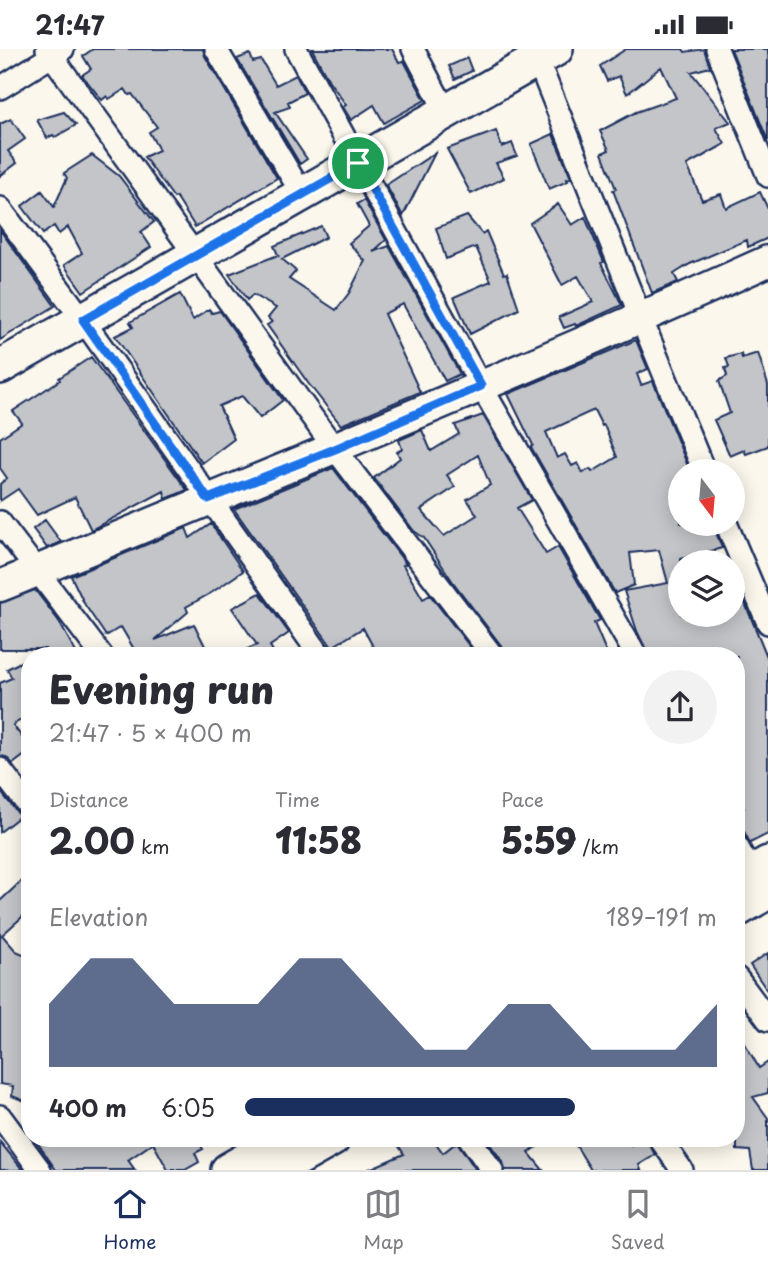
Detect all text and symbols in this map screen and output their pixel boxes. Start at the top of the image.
text: 21:47 [35,5,104,44]
pin [328,133,388,193]
icon: arrive [339,144,377,182]
north arrow [668,459,746,535]
map controls [668,459,745,627]
button: layers [668,550,745,627]
text: Evening run [49,660,274,717]
button: share [643,670,717,744]
text: 21:47 · 5 × 400 m [49,715,252,750]
text: Distance [49,785,129,813]
text: Time [275,785,320,813]
text: Pace [501,785,544,813]
text: 2.00 [49,813,135,866]
text: 11:58 [275,813,362,866]
text: 5:59 [501,813,576,866]
text: km [135,832,170,860]
text: /km [576,832,619,860]
text: Elevation [49,899,148,934]
text: 189–191 m [606,899,717,934]
text: 400 m [49,1090,127,1125]
text: 6:05 [161,1090,215,1125]
tab: Home [103,1185,156,1255]
tab: Map [363,1185,404,1255]
tab: Saved [611,1185,665,1255]

